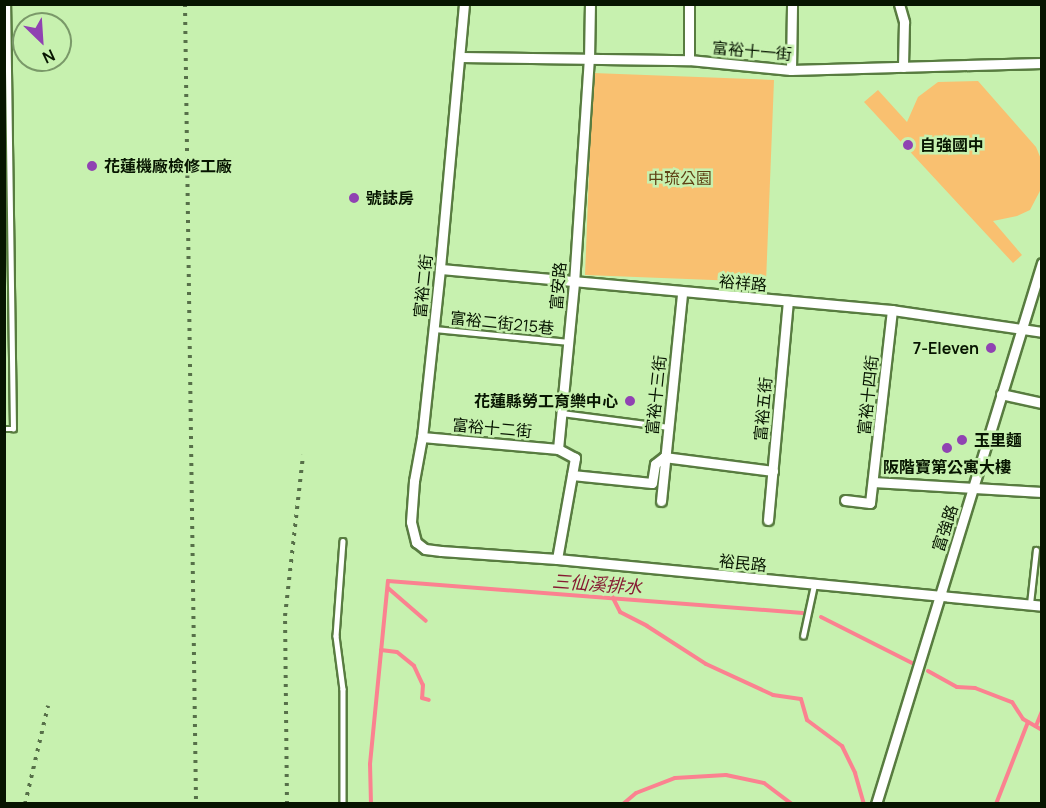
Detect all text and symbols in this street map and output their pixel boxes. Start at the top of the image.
north arrow [12,12,72,72]
street label: 富裕十一街 [711,38,793,64]
text: N [39,44,59,69]
place label: 自強國中 [920,135,984,155]
marker: 自強國中 [901,138,915,152]
place label: 花蓮機廠檢修工廠 [104,156,232,176]
marker: 花蓮機廠檢修工廠 [85,159,99,173]
park label: 中琉公園 [648,168,712,188]
place label: 號誌房 [366,188,414,208]
marker: 號誌房 [347,191,361,205]
street label: 富裕二街 [410,253,436,319]
street label: 富安路 [546,261,570,311]
street label: 裕祥路 [718,271,768,295]
street label: 富裕二街215巷 [449,308,555,338]
place label: 7-Eleven [913,338,979,358]
marker: 7-Eleven [984,341,998,355]
street label: 富裕十三街 [642,354,670,436]
street label: 富裕十四街 [854,354,882,436]
street label: 富裕五街 [751,376,775,442]
place label: 花蓮縣勞工育樂中心 [474,391,618,411]
marker: 花蓮縣勞工育樂中心 [623,394,637,408]
street label: 富裕十二街 [451,415,533,441]
place label: 玉里麵 [974,430,1022,450]
marker: 玉里麵 [955,433,969,447]
marker: 阪階寶第公寓大樓 [940,441,954,455]
place label: 阪階寶第公寓大樓 [883,457,1011,477]
street label: 富強路 [928,502,962,554]
street label: 裕民路 [718,551,768,575]
water label: 三仙溪排水 [551,570,643,598]

